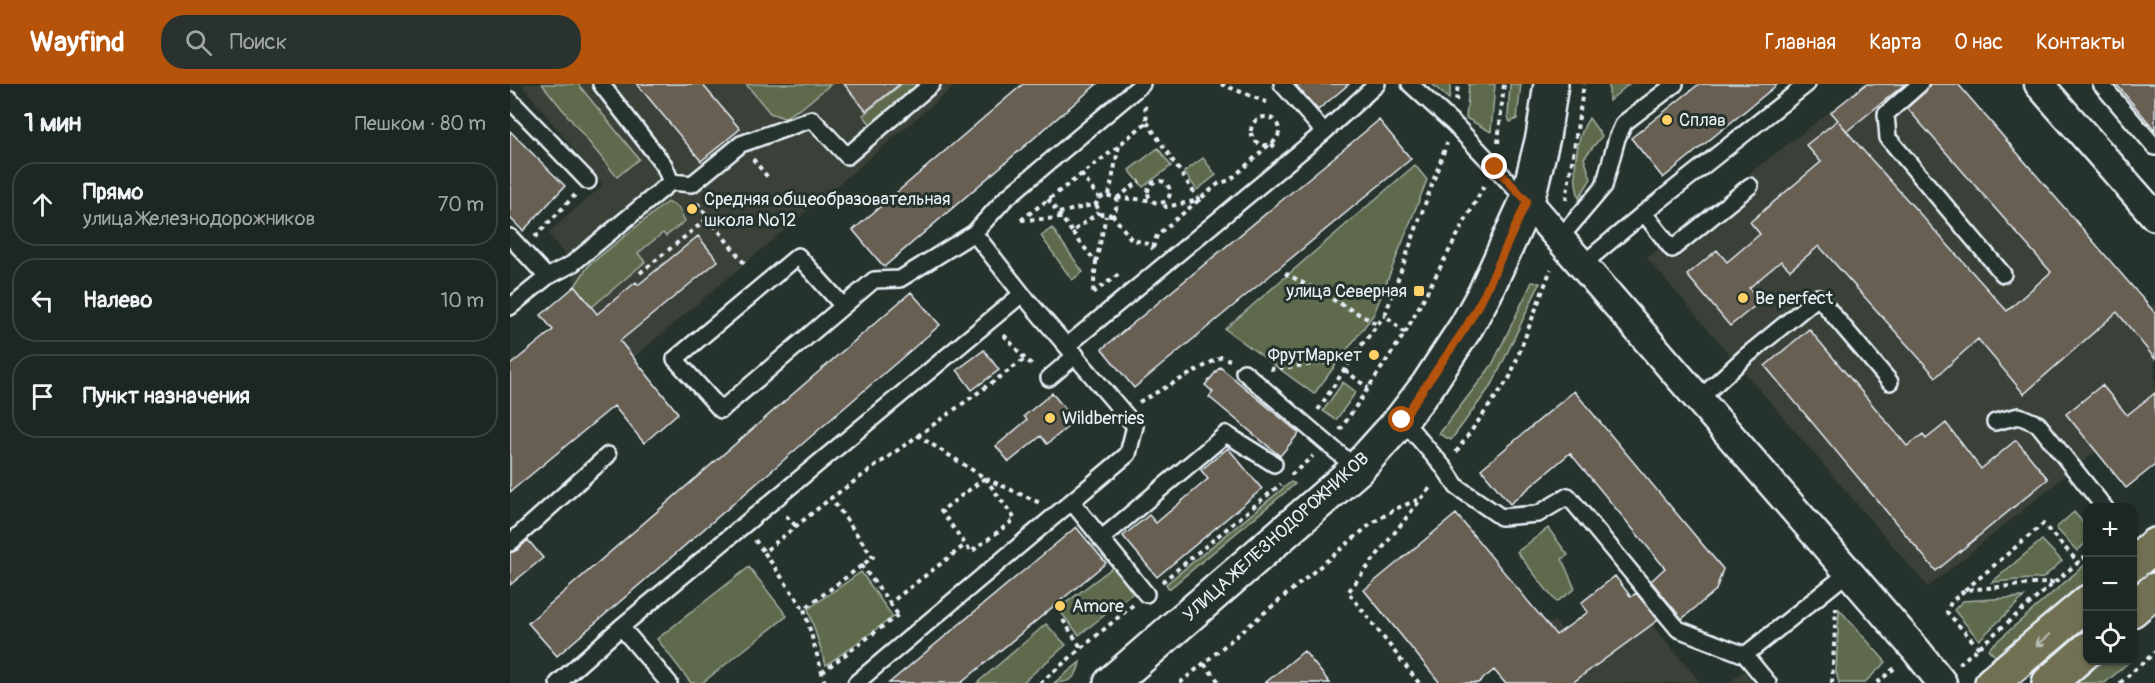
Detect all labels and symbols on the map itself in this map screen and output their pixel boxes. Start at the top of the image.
place label: Сплав [1679,109,1726,132]
marker: Сплав [1660,113,1674,127]
route end [1481,153,1507,179]
place label: Средняя общеобразовательная школа №12 [704,188,950,232]
marker: Средняя общеобразовательная школа №12 [685,202,699,216]
place label: улица Северная [1285,280,1407,303]
marker: улица Северная [1412,284,1426,298]
place label: Be perfect [1755,287,1834,310]
marker: Be perfect [1736,291,1750,305]
place label: ФрутМаркет [1268,344,1362,367]
marker: ФрутМаркет [1367,348,1381,362]
route start [1388,406,1414,432]
place label: Wildberries [1062,407,1144,430]
marker: Wildberries [1043,411,1057,425]
street label: УЛИЦА ЖЕЛЕЗНОДОРОЖНИКОВ [1178,447,1374,627]
place label: Amore [1072,595,1124,618]
marker: Amore [1053,599,1067,613]
one-way arrow [2036,633,2051,647]

